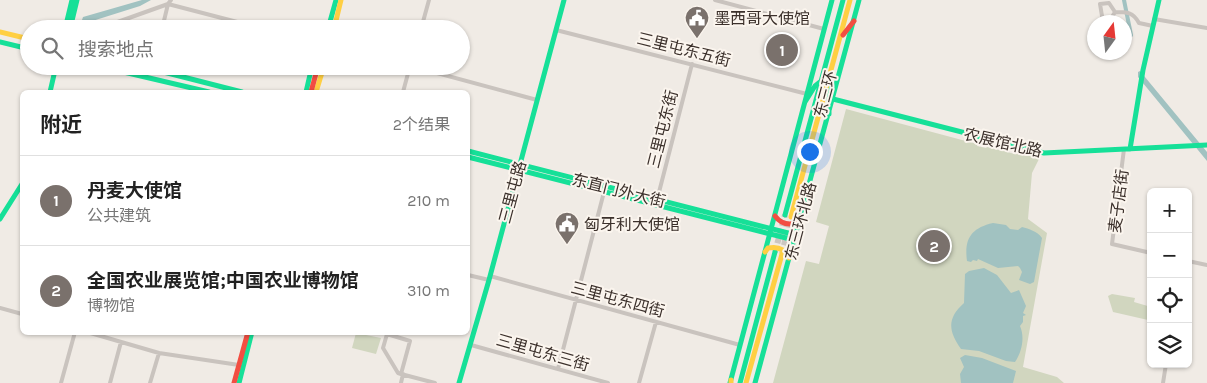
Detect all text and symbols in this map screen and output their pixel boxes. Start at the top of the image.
public building icon: 墨西哥大使馆 [684,5,710,39]
place label: 墨西哥大使馆 [714,9,810,28]
north arrow [1087,15,1132,60]
search box [20,20,470,75]
street label: 三里屯东五街 [635,29,733,70]
pin: 1 [766,31,798,69]
icon: search [38,34,66,62]
text: 搜索地点 [78,39,154,61]
street label: 东三环 [810,68,841,120]
street label: 三里屯东街 [644,88,681,170]
text: 附近 [40,113,82,137]
text: 2个结果 [393,115,450,134]
street label: 农展馆北路 [962,124,1044,161]
your location [797,139,823,165]
street label: 三里屯路 [495,159,530,226]
street label: 麦子店街 [1105,168,1132,234]
street label: 东直门外大街 [570,170,668,211]
text: 丹麦大使馆 [87,180,182,202]
street label: 东三环北路 [781,180,820,262]
map controls [1147,188,1192,368]
button: + [1147,188,1192,233]
text: 1 [53,191,59,210]
text: 210 m [407,191,450,210]
text: 公共建筑 [87,206,151,225]
public building icon: 匈牙利大使馆 [554,211,580,245]
place label: 匈牙利大使馆 [584,215,680,234]
pin: 2 [918,227,950,265]
button: − [1147,233,1192,278]
text: 全国农业展览馆;中国农业博物馆 [87,270,359,292]
street label: 三里屯东四街 [569,278,667,321]
button: locate [1147,278,1192,323]
text: 2 [51,281,61,300]
text: 310 m [407,281,450,300]
text: 博物馆 [87,296,135,315]
button: layers [1147,323,1192,368]
street label: 三里屯东三街 [494,330,592,375]

